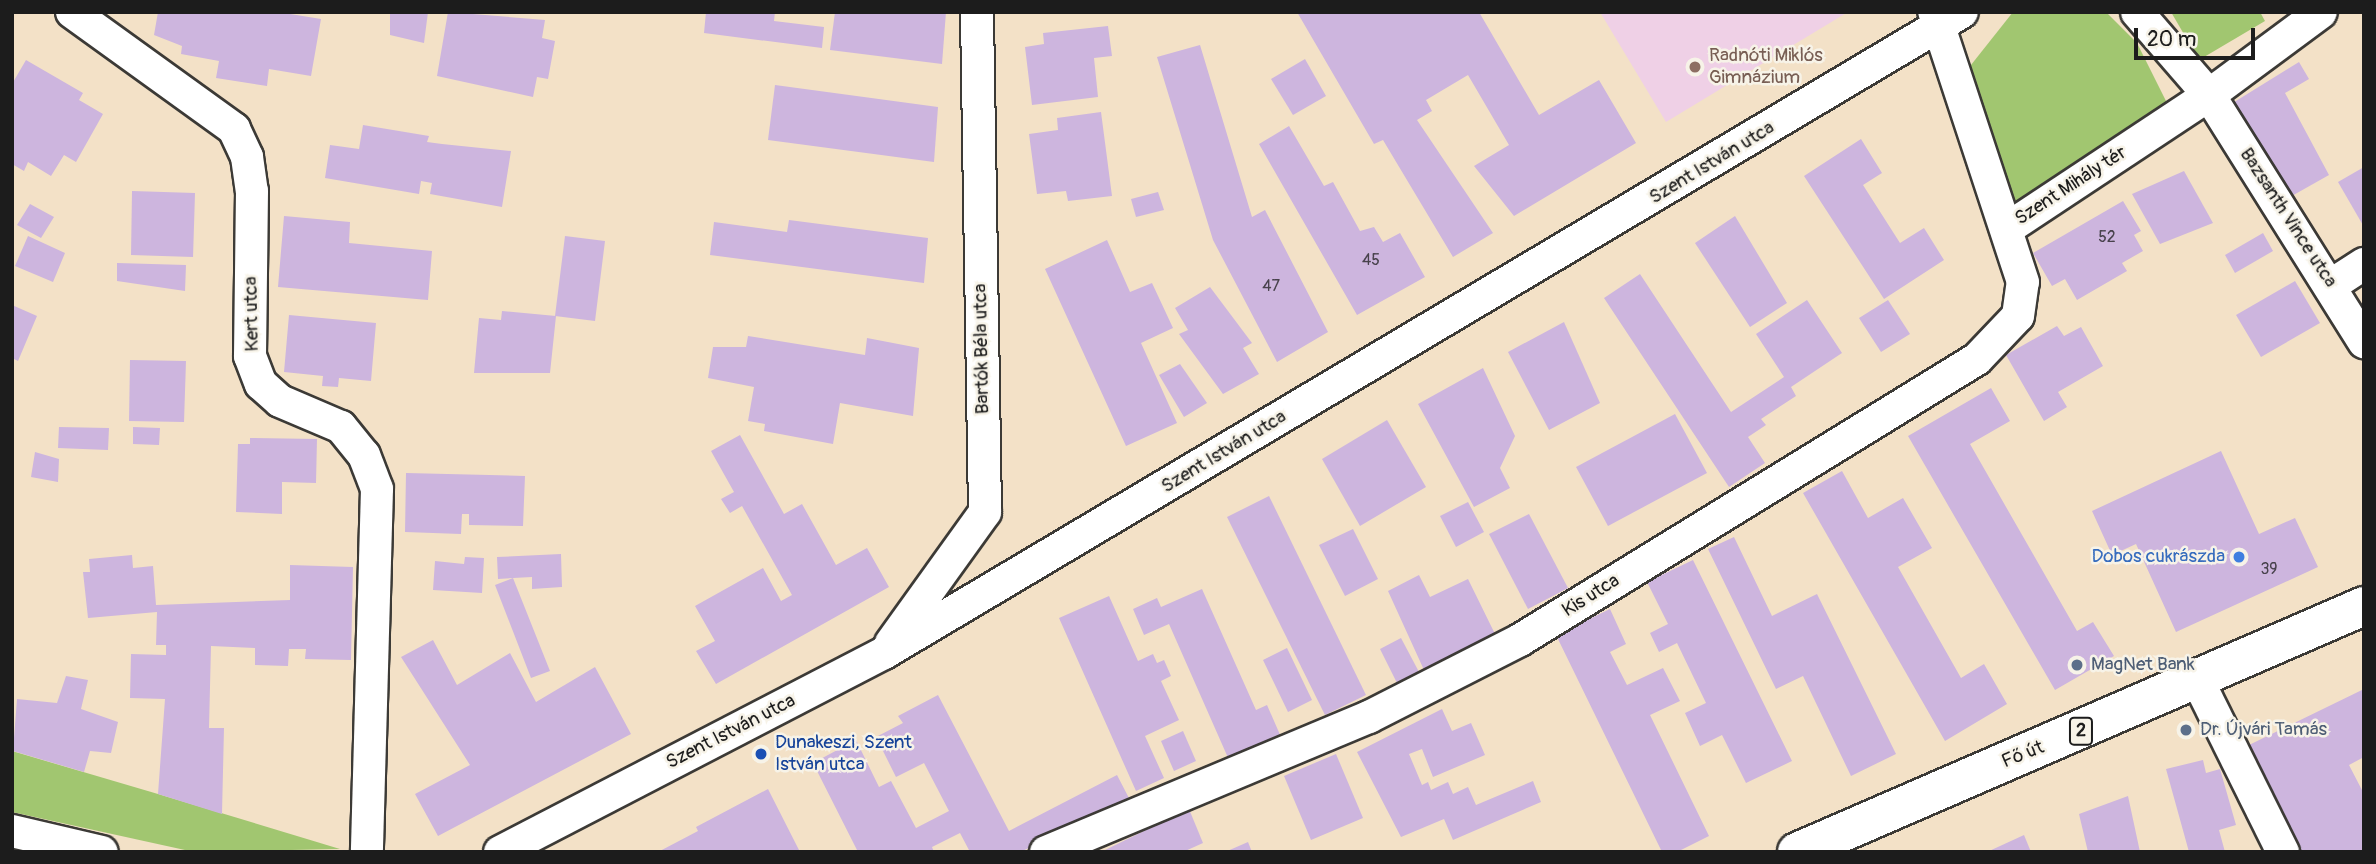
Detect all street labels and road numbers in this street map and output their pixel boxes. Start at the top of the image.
street label: Szent István utca [1645,117,1779,209]
street label: Szent Mihály tér [2011,141,2131,231]
street label: Bazsanth Vince utca [2234,144,2342,292]
street label: Kert utca [240,276,264,352]
street label: Bartók Béla utca [969,284,995,414]
street label: Szent István utca [1157,406,1291,498]
street label: Kis utca [1558,570,1624,622]
street label: Szent István utca [663,690,799,774]
road number: 2 [2069,716,2093,746]
street label: Fő út [1999,736,2047,774]

